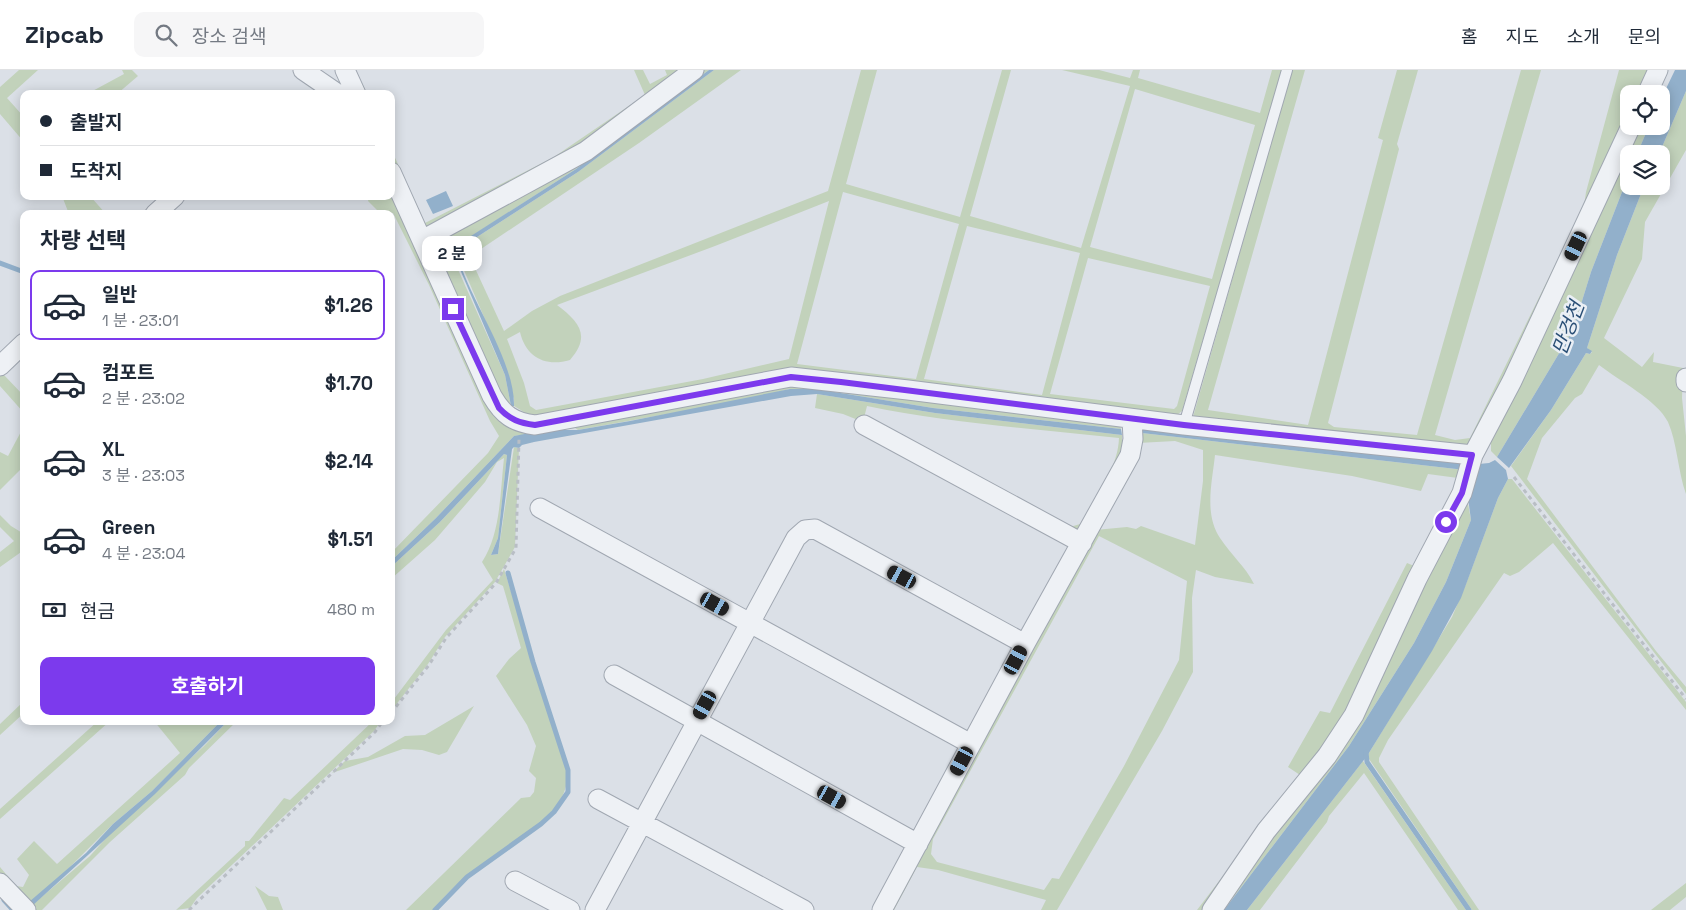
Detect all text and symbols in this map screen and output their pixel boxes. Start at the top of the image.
search box [134,12,484,57]
text: Zipcab [25,19,104,50]
icon: search [152,21,180,49]
text: 장소 검색 [192,24,267,49]
text: 홈 [1461,25,1478,48]
text: 지도 [1506,25,1539,48]
text: 소개 [1567,25,1600,48]
text: 문의 [1628,25,1661,48]
map controls [1620,85,1670,195]
button: locate [1620,85,1670,135]
text: 출발지 [70,110,122,135]
button: layers [1620,145,1670,195]
text: 도착지 [70,159,122,184]
text: 차량 선택 [40,226,127,254]
car [1562,229,1589,263]
callout: 2 분 [423,236,483,272]
text: 2 분 [438,243,466,264]
text: 일반 [102,282,137,307]
icon: car [42,283,87,328]
text: $1.26 [324,293,373,318]
water label: 만겅천 [1546,295,1591,358]
route end [442,298,464,320]
text: 1 분 · 23:01 [102,310,179,331]
text: 컴포트 [102,360,154,385]
icon: car [42,361,87,406]
text: $1.70 [325,371,373,396]
text: 2 분 · 23:02 [102,388,185,409]
text: XL [102,437,125,462]
icon: car [42,439,87,484]
text: $2.14 [325,449,373,474]
text: 3 분 · 23:03 [102,465,185,486]
route start [1435,511,1457,533]
text: Green [102,515,155,540]
icon: car [42,517,87,562]
text: $1.51 [328,527,373,552]
text: 4 분 · 23:04 [102,543,186,564]
car [885,563,918,591]
car [698,590,731,618]
icon: cash [40,596,68,624]
text: 현금 [80,599,115,624]
text: 480 m [327,599,375,620]
car [1002,643,1029,677]
button: 호출하기 [40,657,375,715]
car [691,688,718,722]
car [948,744,975,778]
car [815,783,848,811]

